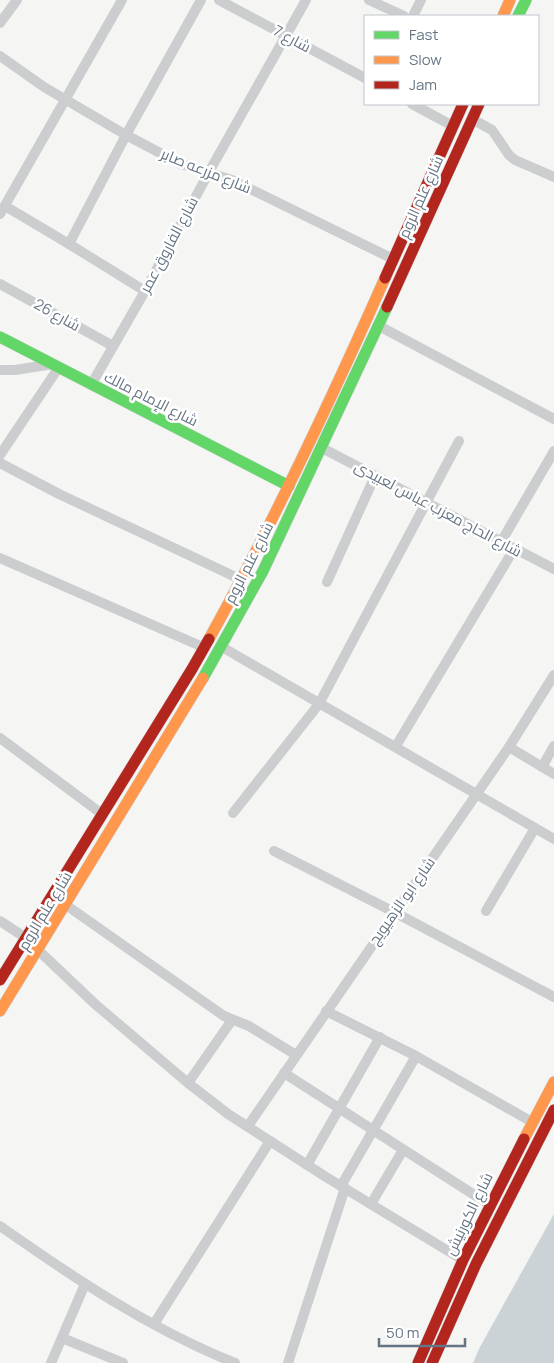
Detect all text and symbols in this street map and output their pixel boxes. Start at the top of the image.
legend [364,15,539,105]
street label: شارع 7 [269,20,315,58]
text: Fast [409,24,438,45]
text: Slow [409,49,442,70]
text: Jam [409,74,437,95]
street label: شارع مزرعه صابر [156,142,255,199]
street label: شارع علم الروم [393,152,449,242]
street label: شارع الفاروق عمر [134,193,204,298]
street label: شارع 26 [30,293,84,337]
street label: شارع الإمام مالك [100,366,202,432]
street label: شارع الحاج معزب عباس لعبيدى [350,455,526,563]
street label: شارع علم الروم [219,519,279,607]
street label: شارع ابو الزهيويج [363,853,441,949]
street label: شارع علم الروم [13,867,77,955]
street label: شارع الكورنيش [439,1169,499,1259]
scale bar [379,1316,465,1348]
text: 50 m [386,1322,420,1343]

